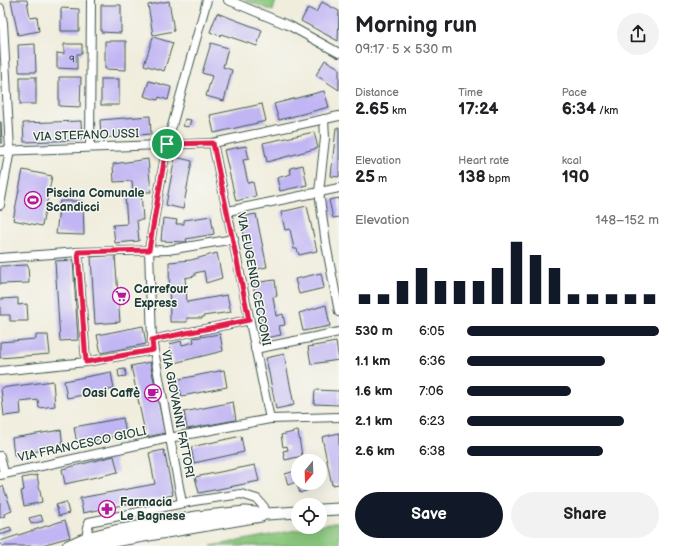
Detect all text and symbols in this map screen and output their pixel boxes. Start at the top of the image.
text: Morning run [355,12,477,39]
button: share [617,13,659,55]
text: 09:17 · 5 × 530 m [355,41,452,57]
house number: 9 [69,53,75,65]
text: Distance [355,86,399,99]
text: Time [458,86,483,99]
text: Pace [562,86,587,99]
text: 2.65 [355,99,389,119]
text: 17:24 [458,99,498,119]
text: 6:34 [562,99,596,119]
text: km [389,104,407,117]
text: /km [596,104,618,117]
street label: VIA STEFANO USSI [33,126,140,145]
pin [150,127,184,161]
icon: arrive [156,133,178,155]
text: Elevation [355,154,401,167]
text: Heart rate [458,154,509,167]
text: kcal [562,154,581,167]
text: 25 [355,167,375,187]
text: 138 [458,167,486,187]
text: 190 [562,167,589,187]
text: m [375,172,387,185]
text: bpm [486,172,510,185]
place label: Piscina Comunale Scandicci [46,186,145,215]
sports icon: Piscina Comunale Scandicci [23,190,43,210]
street label: VIA EUGENIO CECCONI [233,211,274,347]
text: Elevation [355,212,409,228]
text: 148–152 m [595,212,659,228]
place label: Carrefour Express [134,282,188,311]
supermarket icon: Carrefour Express [111,286,131,306]
text: 530 m [355,323,393,339]
text: 6:05 [419,323,445,339]
street label: VIA GIOVANNI FATTORI [158,349,197,480]
text: 1.1 km [355,353,390,369]
text: 6:36 [419,353,446,369]
cafe icon: Oasi Caffè [143,383,163,403]
text: 1.6 km [355,383,393,399]
text: 7:06 [419,383,444,399]
place label: Oasi Caffè [82,386,140,401]
text: 2.1 km [355,413,393,429]
text: 6:23 [419,413,445,429]
street label: VIA FRANCESCO GIOLI [17,423,148,465]
text: 2.6 km [355,443,395,459]
text: 6:38 [419,443,445,459]
north arrow [291,454,327,490]
map controls [291,454,327,534]
button: Save [355,492,503,538]
button: Share [511,492,659,538]
place label: Farmacia Le Bagnese [120,495,186,524]
button: locate [291,498,327,534]
pharmacy icon: Farmacia Le Bagnese [97,499,117,519]

